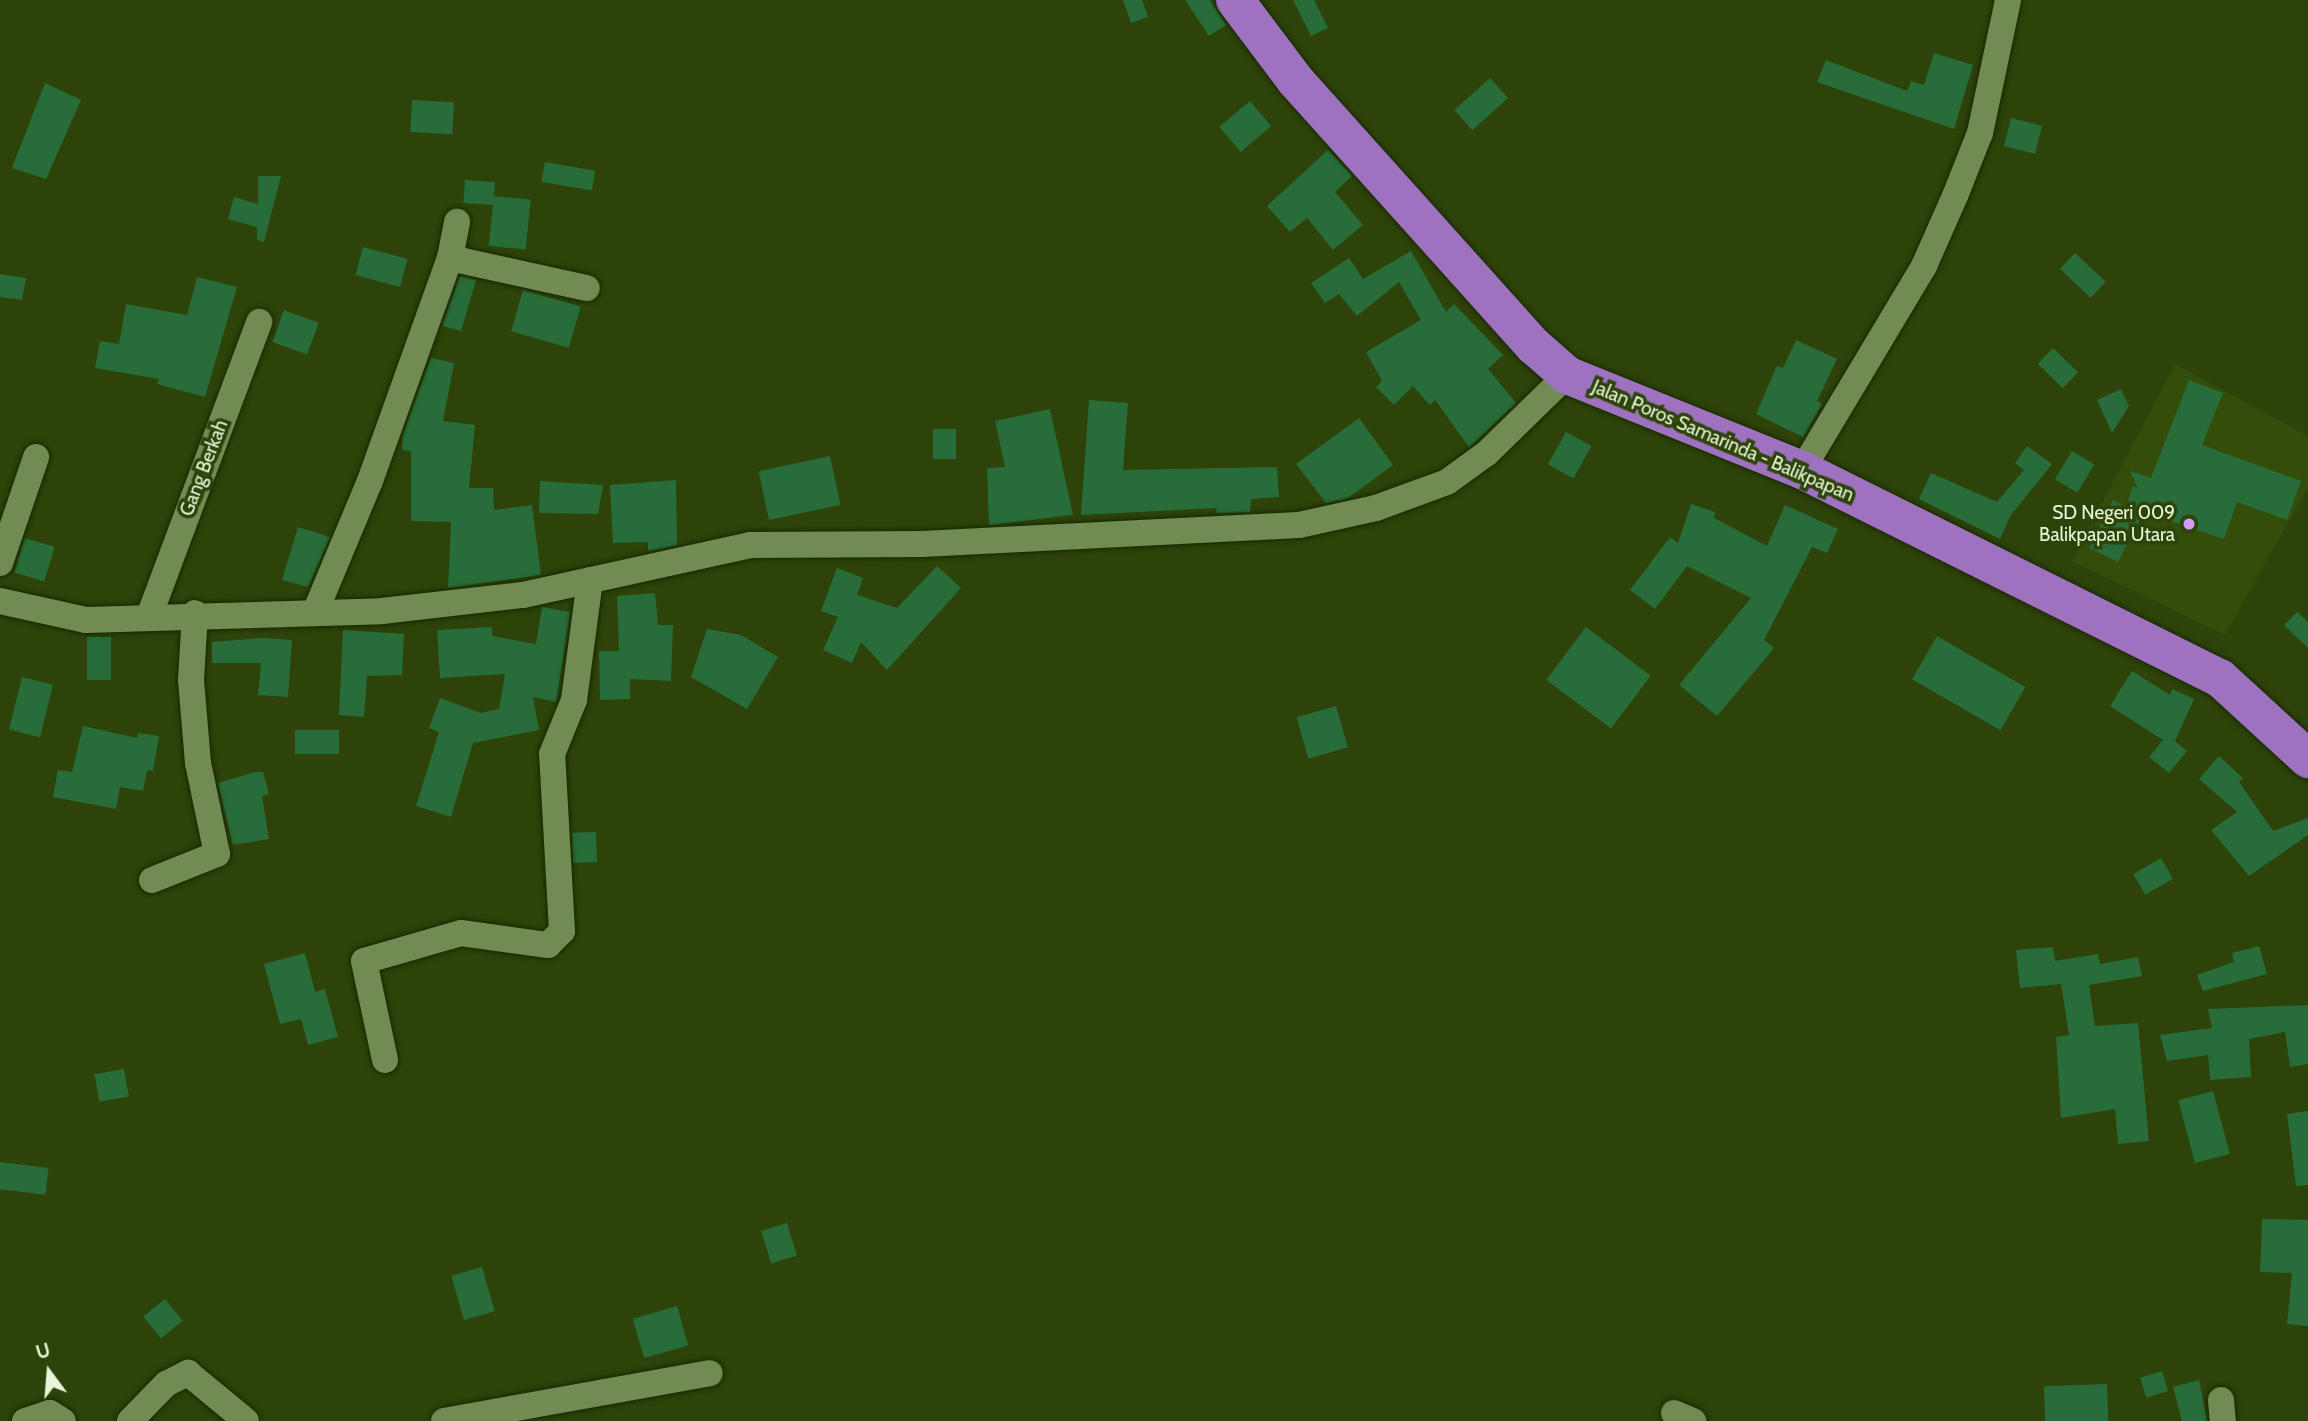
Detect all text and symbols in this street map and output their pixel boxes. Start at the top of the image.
street label: Jalan Poros Samarinda - Balikpapan [1589,375,1857,507]
street label: Gang Berkah [175,417,233,519]
place label: SD Negeri 009 Balikpapan Utara [2039,502,2175,546]
marker: SD Negeri 009 Balikpapan Utara [2181,516,2197,532]
north arrow [14,1337,84,1407]
text: U [33,1338,53,1364]

